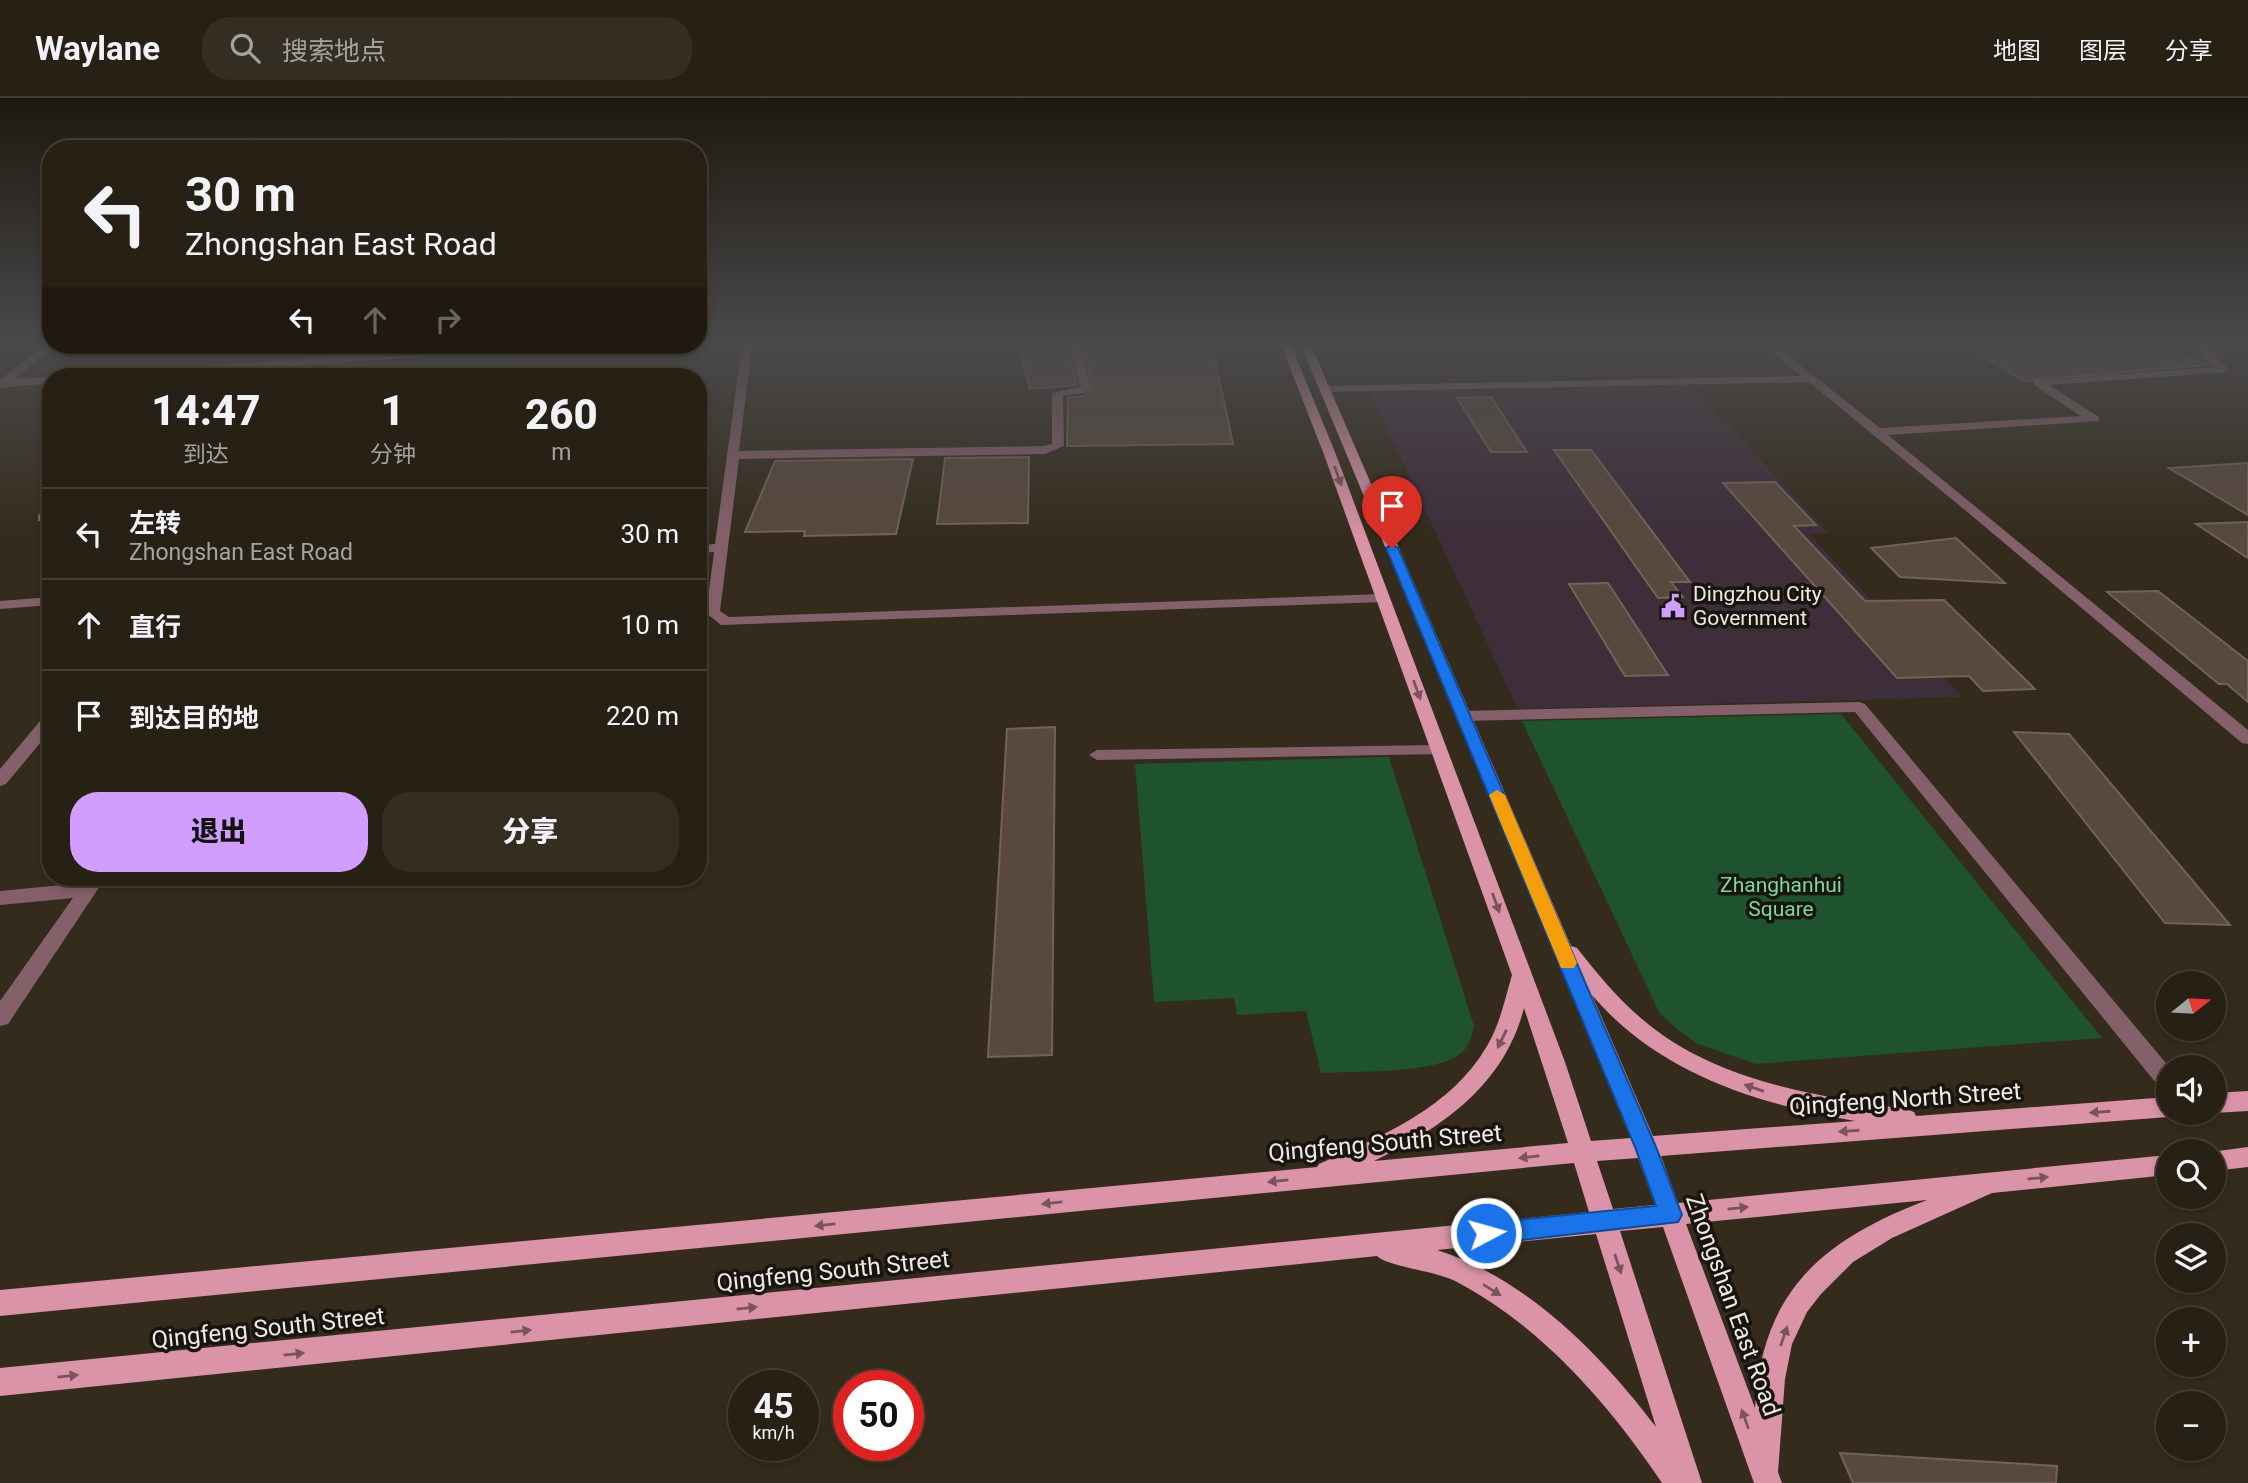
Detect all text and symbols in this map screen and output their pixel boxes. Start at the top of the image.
search box [202,17,692,80]
text: Waylane [35,29,160,68]
icon: search [226,29,264,67]
text: 搜索地点 [282,36,386,66]
text: 地图 [1993,37,2041,65]
text: 图层 [2079,37,2127,65]
text: 分享 [2165,37,2213,65]
text: 30 m [185,166,296,223]
icon: left [70,168,161,259]
text: Zhongshan East Road [185,225,497,263]
icon: left [283,301,321,339]
icon: ahead [356,301,394,339]
icon: right [429,301,467,339]
text: 14:47 [151,386,260,435]
text: 1 [381,386,405,435]
text: 260 [525,390,598,439]
text: m [551,439,571,466]
text: 到达 [183,441,229,468]
text: 分钟 [370,441,416,468]
one-way arrow [1333,466,1344,487]
pin [1362,476,1422,548]
icon: arrive [1373,487,1411,525]
text: 左转 [129,508,181,538]
icon: left [70,515,108,553]
text: 30 m [621,519,679,549]
text: Zhongshan East Road [129,539,353,566]
place label: Dingzhou City Government [1693,582,1822,630]
public building icon: Dingzhou City Government [1659,592,1687,620]
icon: ahead [70,606,108,644]
text: 10 m [621,610,679,640]
text: 直行 [129,612,181,642]
one-way arrow [1412,679,1423,700]
icon: arrive [70,697,108,735]
text: 220 m [606,701,679,731]
text: 到达目的地 [129,703,259,733]
button: 退出 [70,792,368,872]
button: 分享 [382,792,679,872]
park label: Zhanghanhui Square [1720,873,1842,921]
one-way arrow [1491,893,1502,914]
north arrow [2156,971,2226,1041]
map controls [2156,971,2226,1461]
one-way arrow [1497,1029,1508,1049]
button: sound [2156,1055,2226,1125]
street label: Qingfeng North Street [1788,1077,2022,1121]
one-way arrow [1744,1082,1765,1093]
one-way arrow [2089,1107,2111,1118]
street label: Qingfeng South Street [1267,1119,1503,1167]
one-way arrow [1838,1126,1860,1137]
button: search [2156,1139,2226,1209]
one-way arrow [1518,1152,1540,1163]
one-way arrow [2027,1172,2049,1183]
one-way arrow [1267,1176,1289,1187]
street label: Zhongshan East Road [1680,1190,1786,1420]
position arrow [1449,1196,1523,1270]
one-way arrow [1040,1198,1062,1209]
one-way arrow [1728,1202,1750,1213]
one-way arrow [814,1220,836,1231]
button: layers [2156,1223,2226,1293]
street label: Qingfeng South Street [715,1245,951,1297]
one-way arrow [1614,1253,1624,1274]
one-way arrow [1483,1283,1502,1296]
street label: Qingfeng South Street [150,1302,386,1354]
one-way arrow [736,1302,758,1313]
button: + [2156,1307,2226,1377]
one-way arrow [510,1325,532,1336]
one-way arrow [1779,1325,1790,1346]
one-way arrow [284,1348,306,1359]
one-way arrow [57,1370,79,1381]
speed limit sign: 50 [833,1370,924,1461]
text: 45 [753,1386,794,1427]
button: − [2156,1391,2226,1461]
one-way arrow [1739,1408,1750,1429]
text: km/h [752,1422,795,1443]

